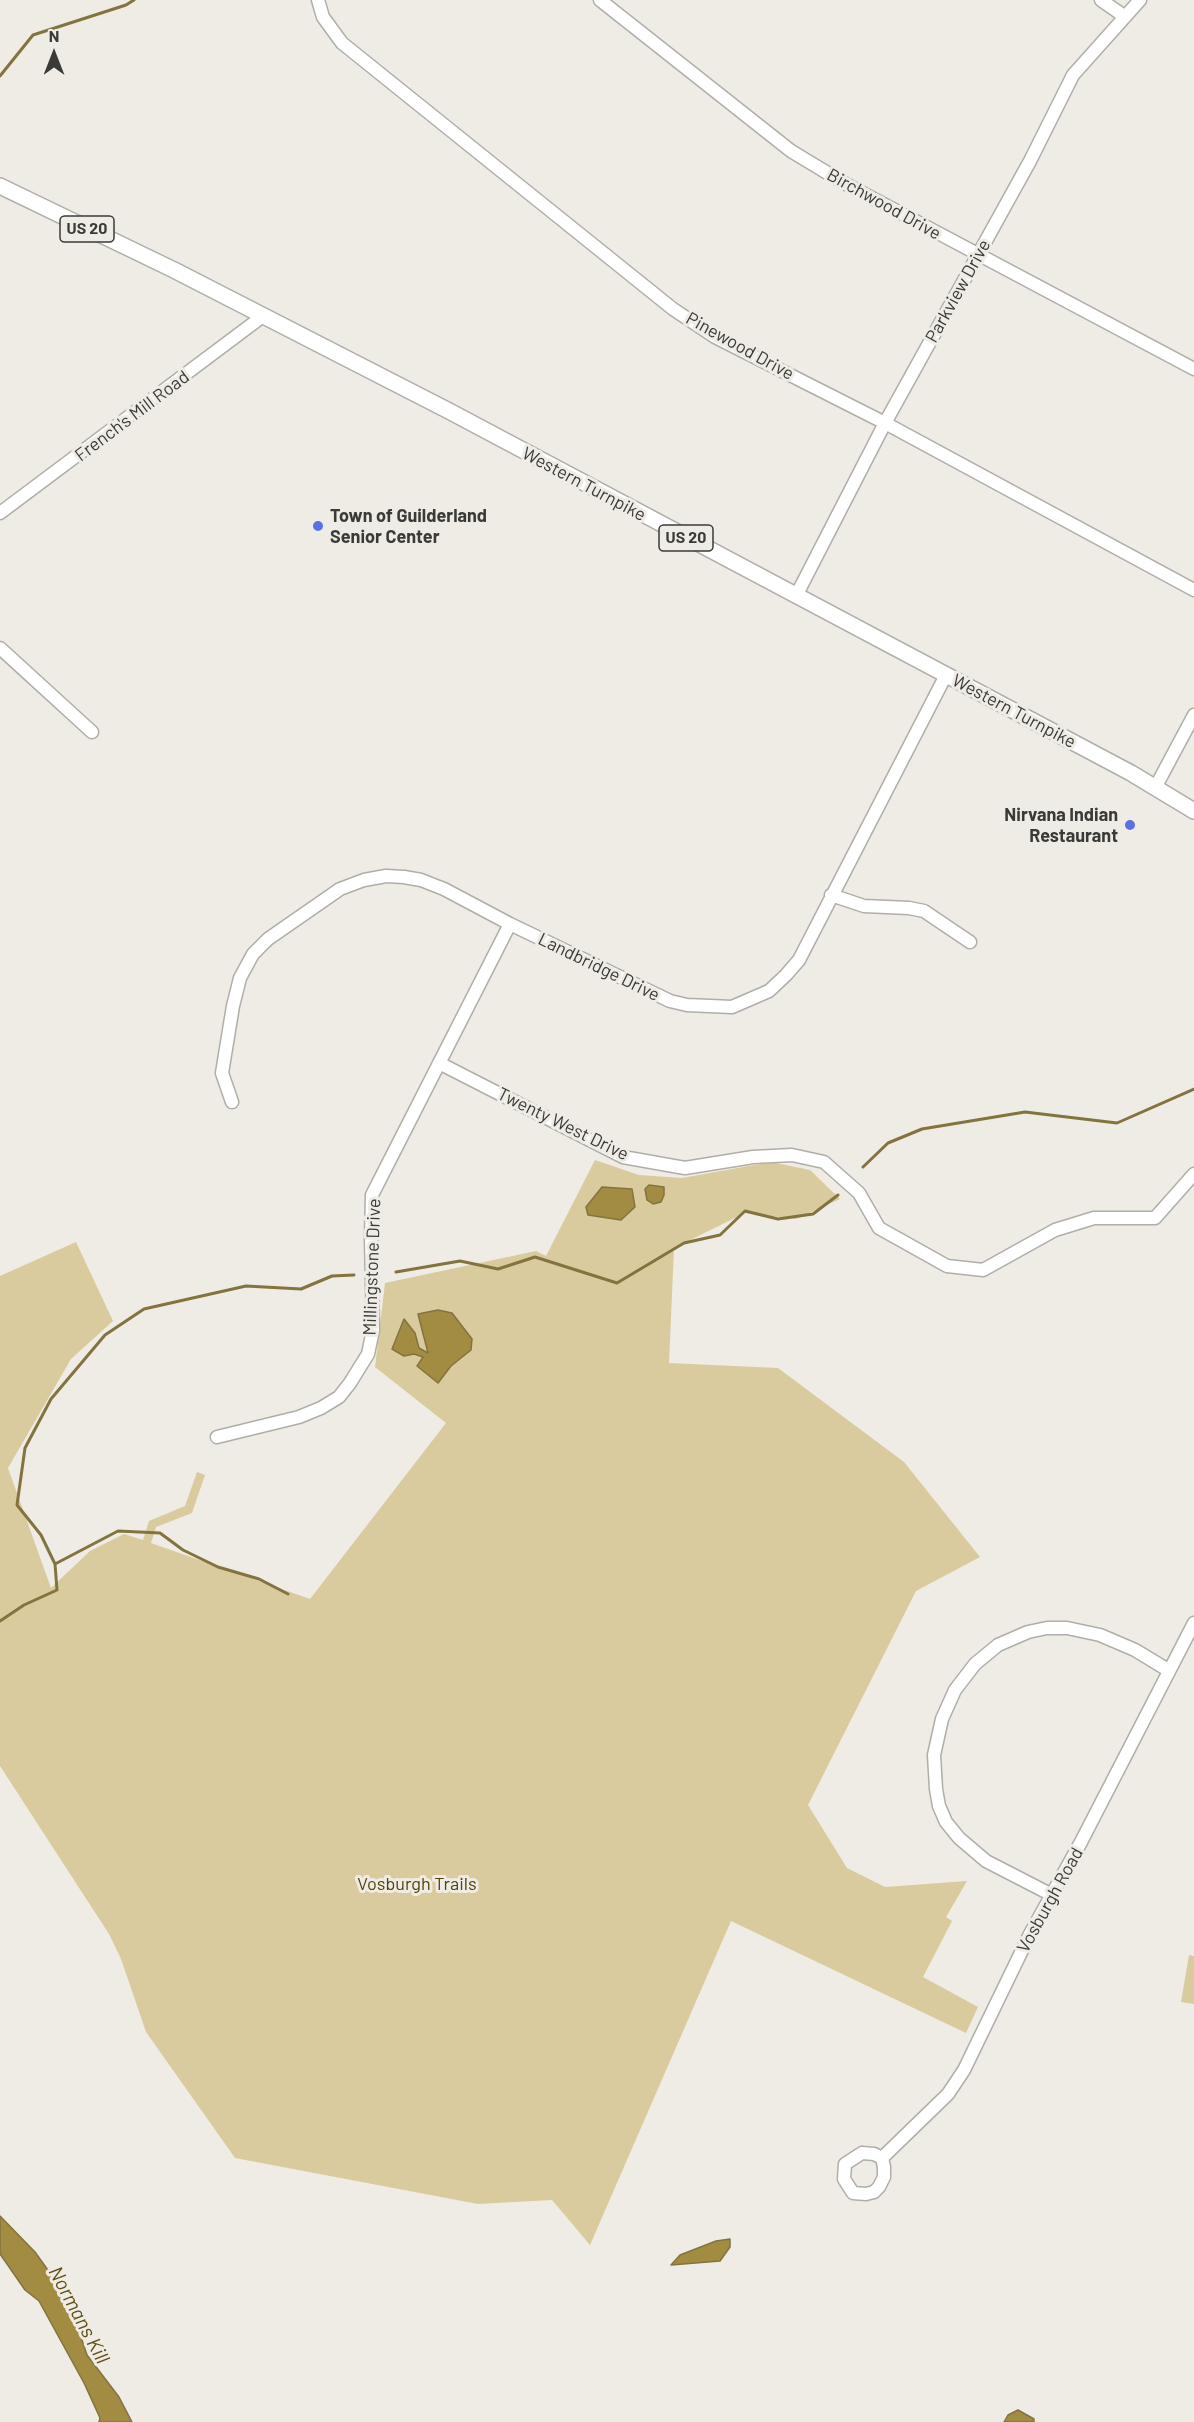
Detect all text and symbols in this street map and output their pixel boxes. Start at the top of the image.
north arrow [24,24,84,84]
text: N [49,26,59,45]
street label: Birchwood Drive [823,164,945,244]
road number: US 20 [60,216,114,242]
street label: Parkview Drive [921,236,995,346]
street label: Pinewood Drive [682,307,798,385]
street label: French's Mill Road [71,366,193,466]
street label: Western Turnpike [518,442,650,526]
place label: Town of Guilderland Senior Center [330,505,487,548]
marker: Town of Guilderland Senior Center [311,519,325,533]
road number: US 20 [659,525,713,551]
street label: Western Turnpike [948,669,1080,753]
place label: Nirvana Indian Restaurant [1004,804,1118,846]
marker: Nirvana Indian Restaurant [1123,818,1137,832]
street label: Landbridge Drive [535,928,663,1006]
street label: Twenty West Drive [494,1083,632,1165]
street label: Millingstone Drive [359,1198,385,1336]
street label: Vosburgh Road [1012,1844,1088,1956]
park label: Vosburgh Trails [357,1873,477,1895]
water label: Normans Kill [43,2262,115,2368]

